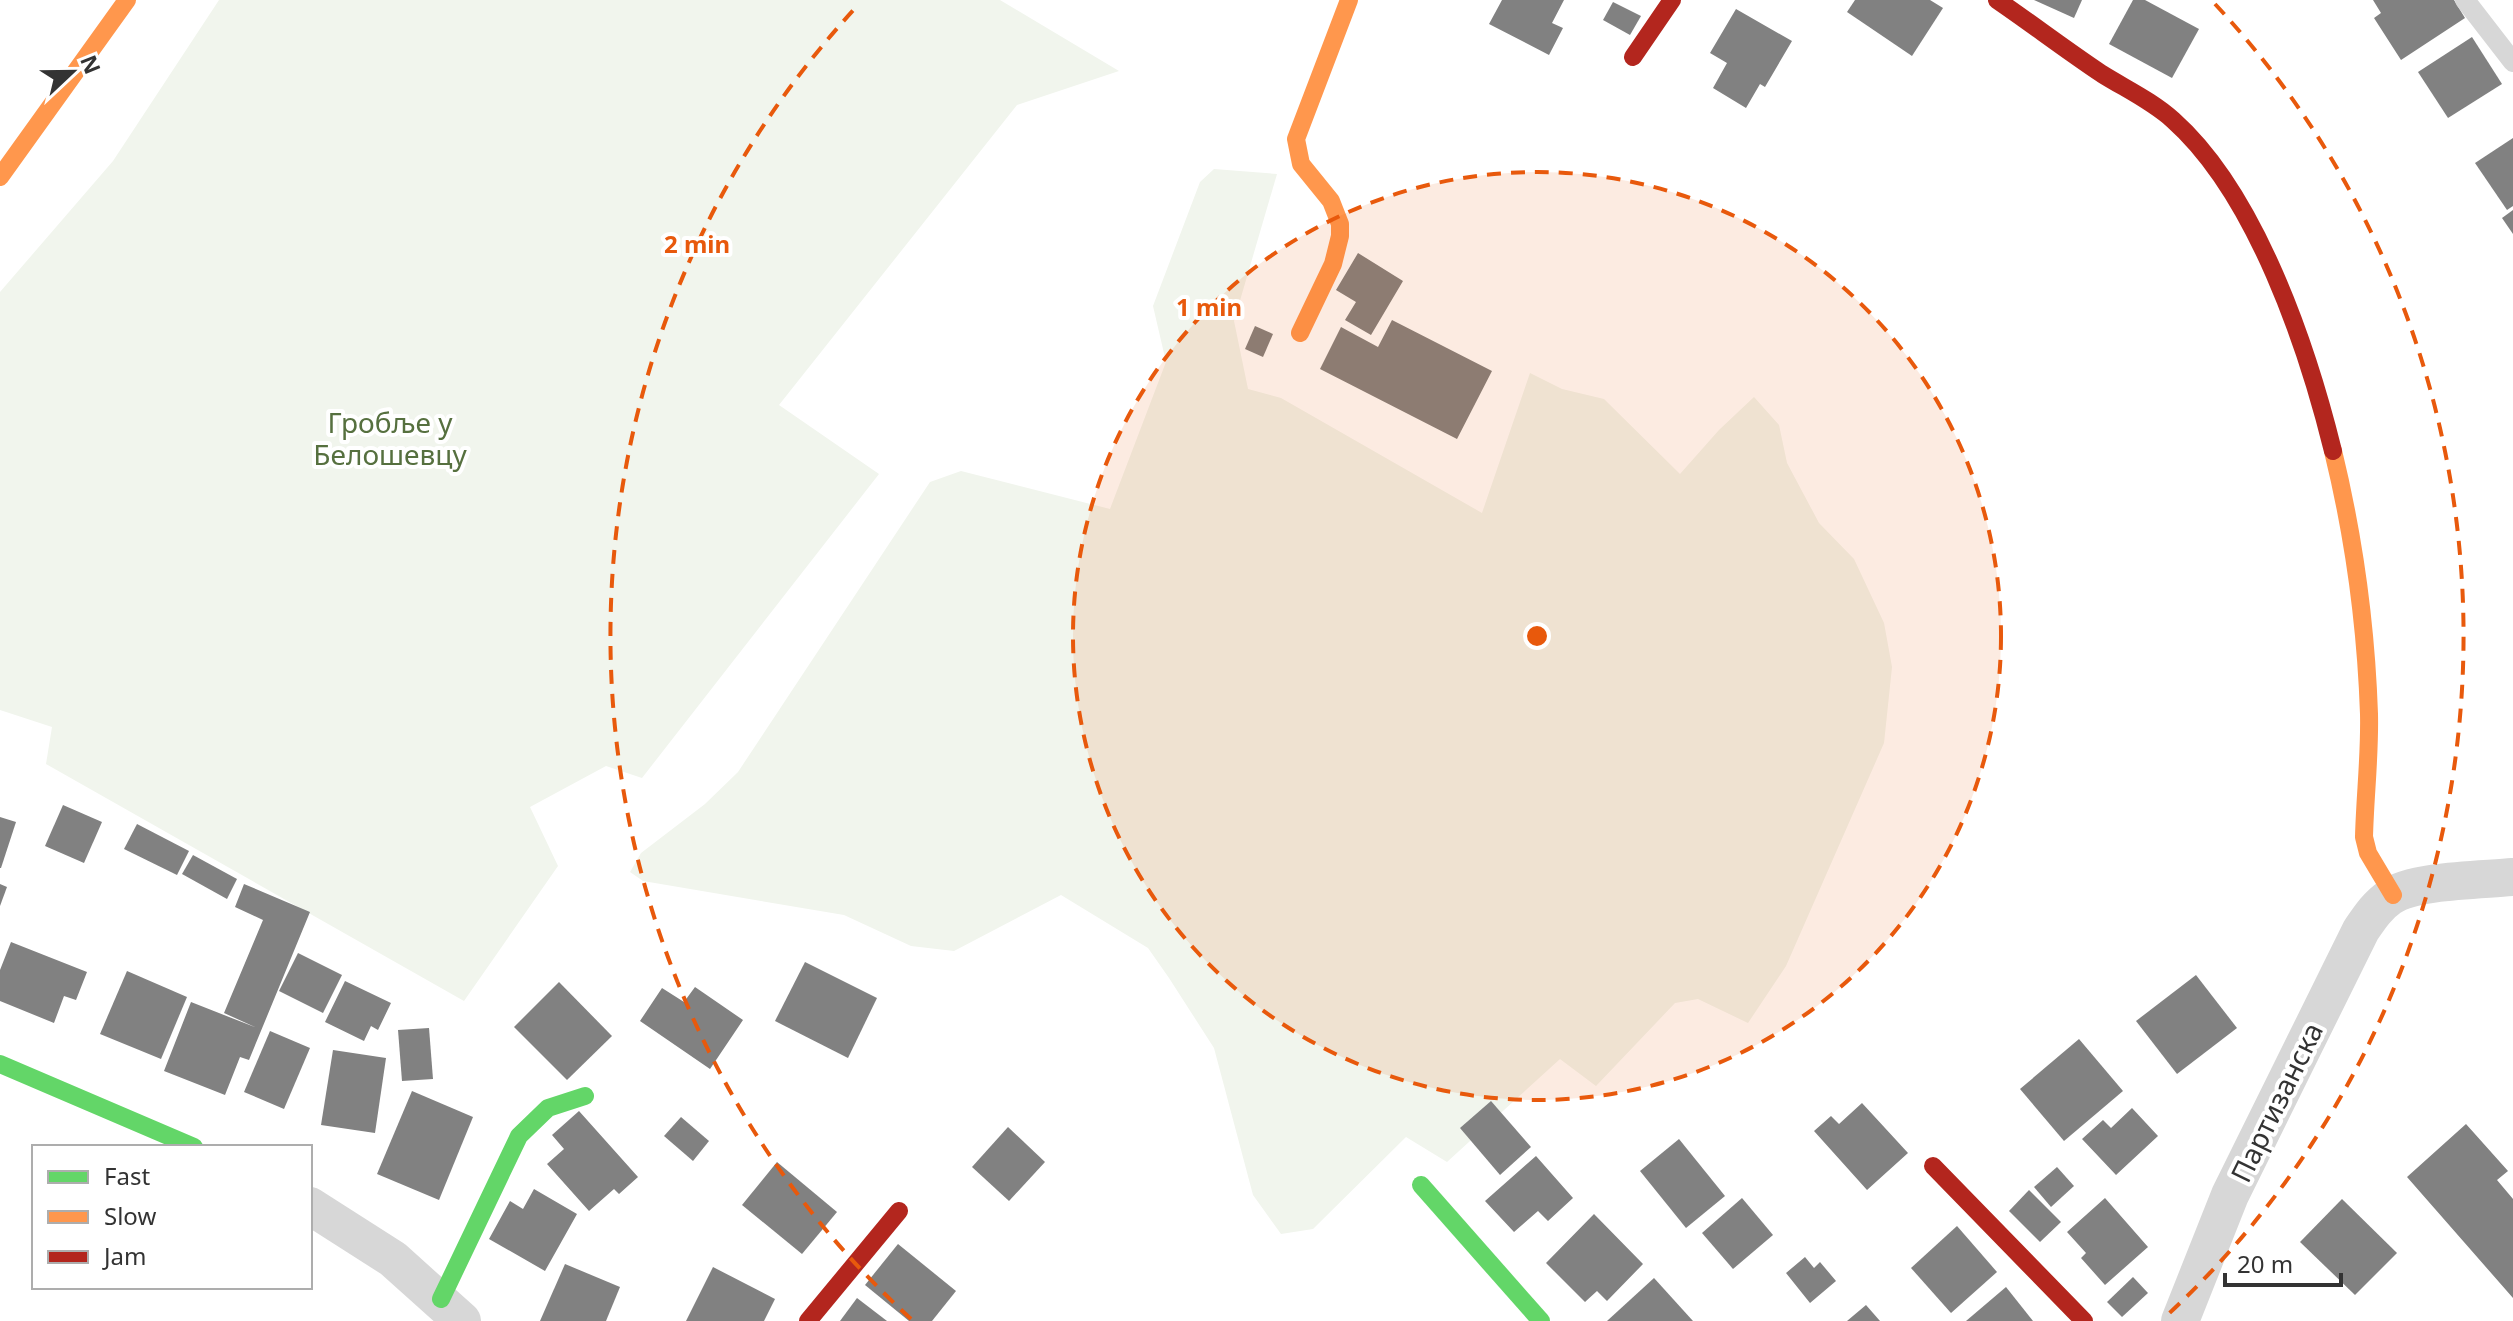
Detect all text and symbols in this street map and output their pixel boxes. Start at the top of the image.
north arrow [32,32,112,112]
text: N [74,50,109,78]
text: 2 min [664,227,730,260]
text: 1 min [1176,290,1242,323]
park label: Гробље у Белошевцу [313,403,467,473]
centre of rings [1523,622,1551,650]
street label: Партизанска [2221,1016,2331,1188]
legend [32,1145,312,1289]
text: Fast [104,1159,150,1192]
text: Slow [104,1199,156,1232]
scale bar [2225,1237,2341,1287]
text: Jam [102,1239,146,1272]
text: 20 m [2237,1247,2293,1280]

